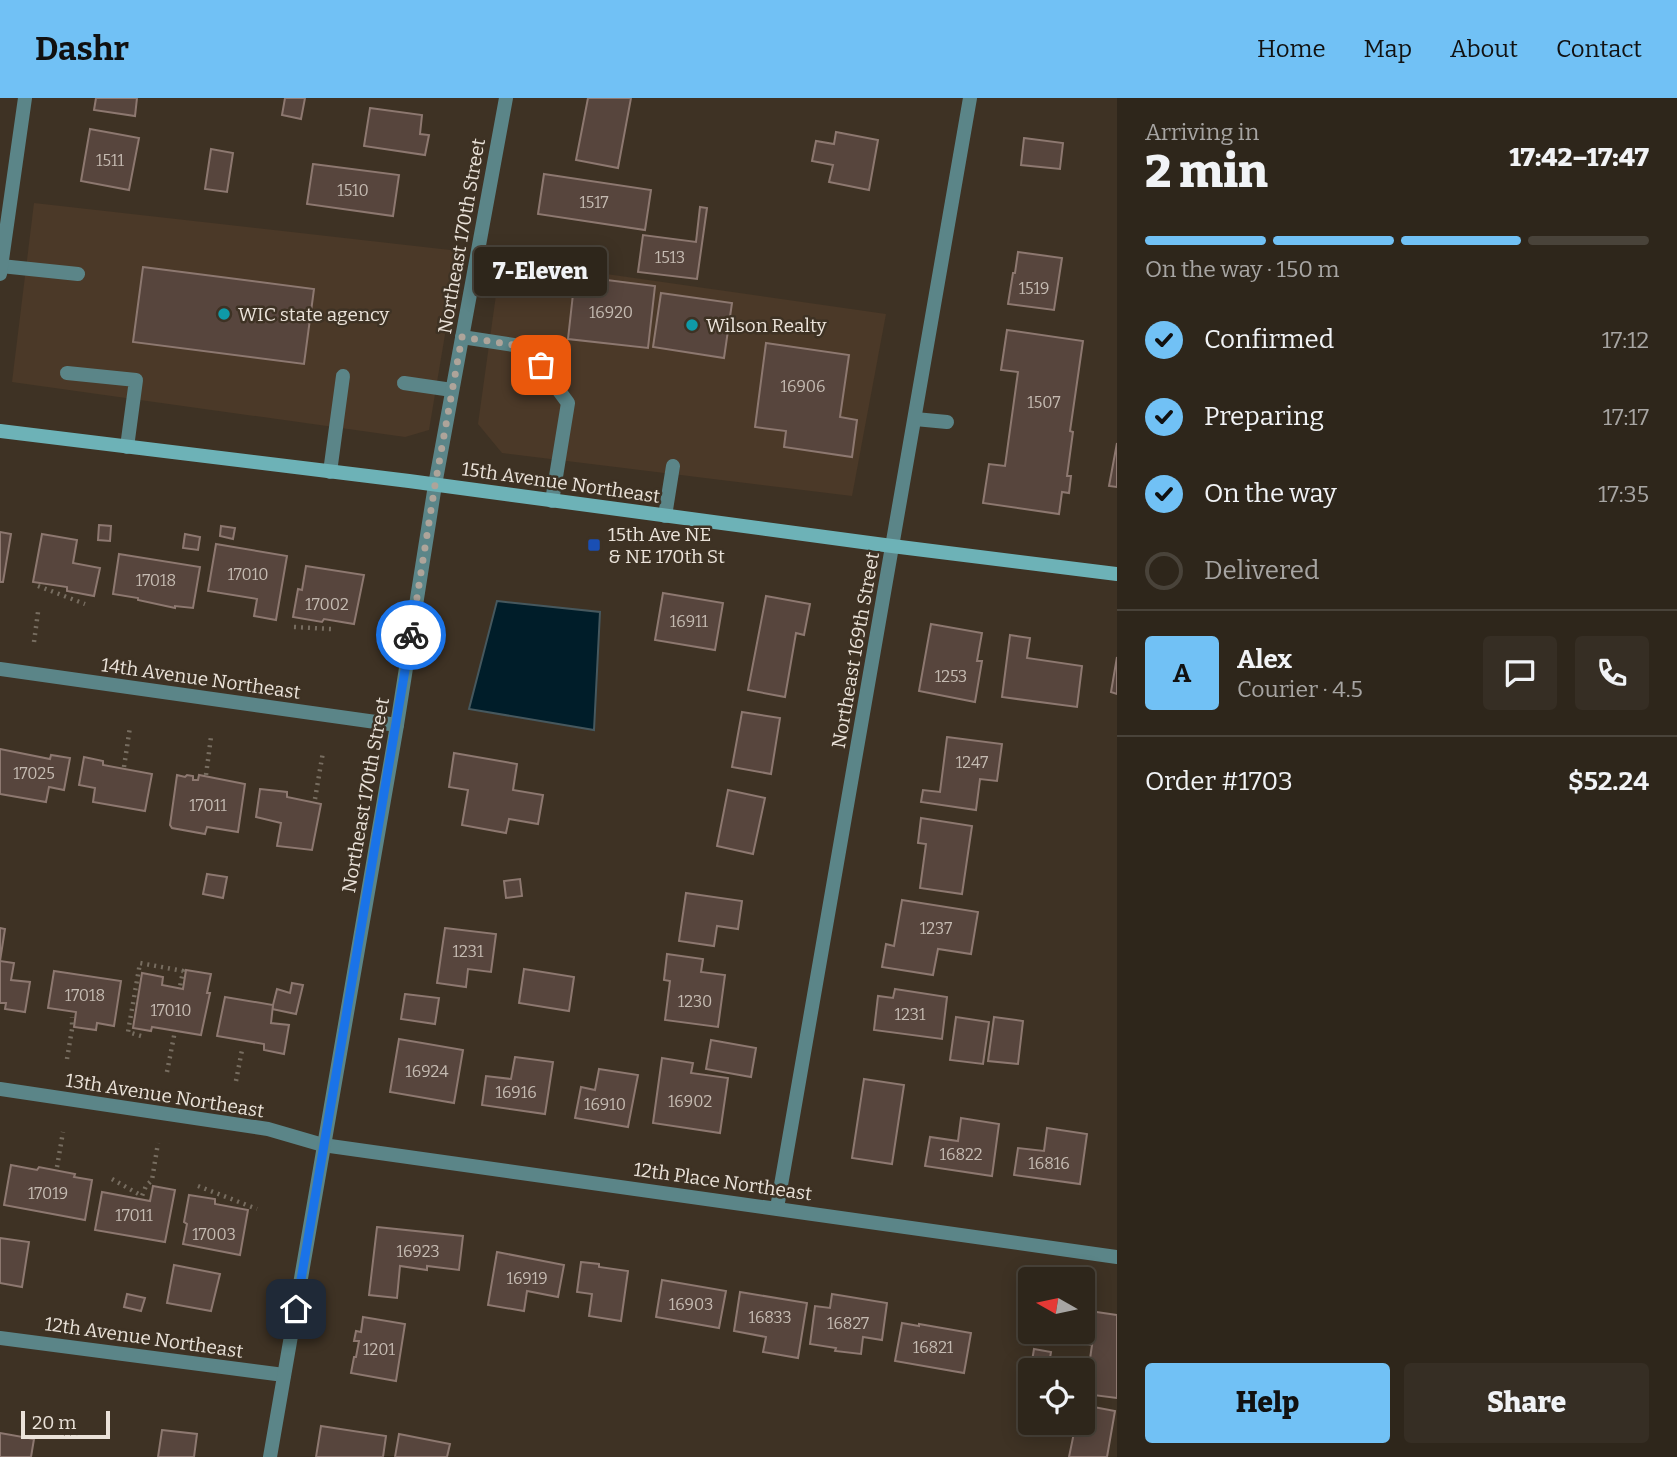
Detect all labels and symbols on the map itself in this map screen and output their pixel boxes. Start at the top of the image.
street label: Northeast 170th Street [433,137,490,336]
house number: 1511 [96,151,124,170]
house number: 1510 [337,181,369,200]
house number: 1517 [579,193,609,212]
callout: 7-Eleven [475,246,608,295]
house number: 1513 [655,248,685,267]
house number: 1519 [1019,279,1049,298]
place label: WIC state agency [238,303,390,326]
house number: 16920 [589,303,633,322]
marker: WIC state agency [216,306,232,322]
place label: Wilson Realty [706,314,828,337]
marker: Wilson Realty [684,317,700,333]
pin [511,335,571,395]
house number: 16906 [781,377,825,396]
house number: 1507 [1027,393,1061,412]
street label: 15th Avenue Northeast [460,457,662,508]
place label: 15th Ave NE & NE 170th St [608,523,725,568]
marker: 15th Ave NE & NE 170th St [586,537,602,553]
street label: Northeast 169th Street [827,550,884,750]
house number: 17010 [227,565,269,584]
house number: 17018 [136,571,176,590]
house number: 17002 [305,595,349,614]
courier [376,600,446,670]
house number: 16911 [670,612,709,631]
street label: 14th Avenue Northeast [100,653,302,704]
house number: 1253 [935,667,967,686]
street label: Northeast 170th Street [337,696,394,895]
house number: 1247 [956,753,988,772]
house number: 17025 [13,764,55,783]
house number: 17011 [189,796,227,815]
house number: 1237 [920,919,952,938]
house number: 1231 [453,942,484,961]
house number: 17018 [65,986,105,1005]
house number: 1230 [678,992,712,1011]
house number: 17010 [150,1001,192,1020]
house number: 1231 [895,1005,926,1024]
house number: 16924 [405,1062,449,1081]
street label: 13th Avenue Northeast [64,1068,266,1123]
house number: 16916 [495,1083,537,1102]
house number: 16902 [668,1092,712,1111]
house number: 16910 [584,1095,626,1114]
house number: 16822 [940,1145,982,1164]
house number: 16816 [1028,1154,1070,1173]
street label: 12th Place Northeast [632,1158,814,1205]
house number: 17019 [28,1184,68,1203]
house number: 17011 [115,1206,153,1225]
house number: 17003 [192,1225,236,1244]
house number: 16923 [396,1242,440,1261]
north arrow [1018,1267,1096,1344]
house number: 16919 [506,1269,548,1288]
pin [266,1279,326,1339]
house number: 16903 [669,1295,713,1314]
house number: 16833 [748,1308,792,1327]
street label: 12th Avenue Northeast [43,1312,245,1363]
house number: 16827 [827,1314,869,1333]
house number: 16821 [913,1338,954,1357]
house number: 1201 [363,1340,395,1359]
scale bar [21,1408,110,1440]

